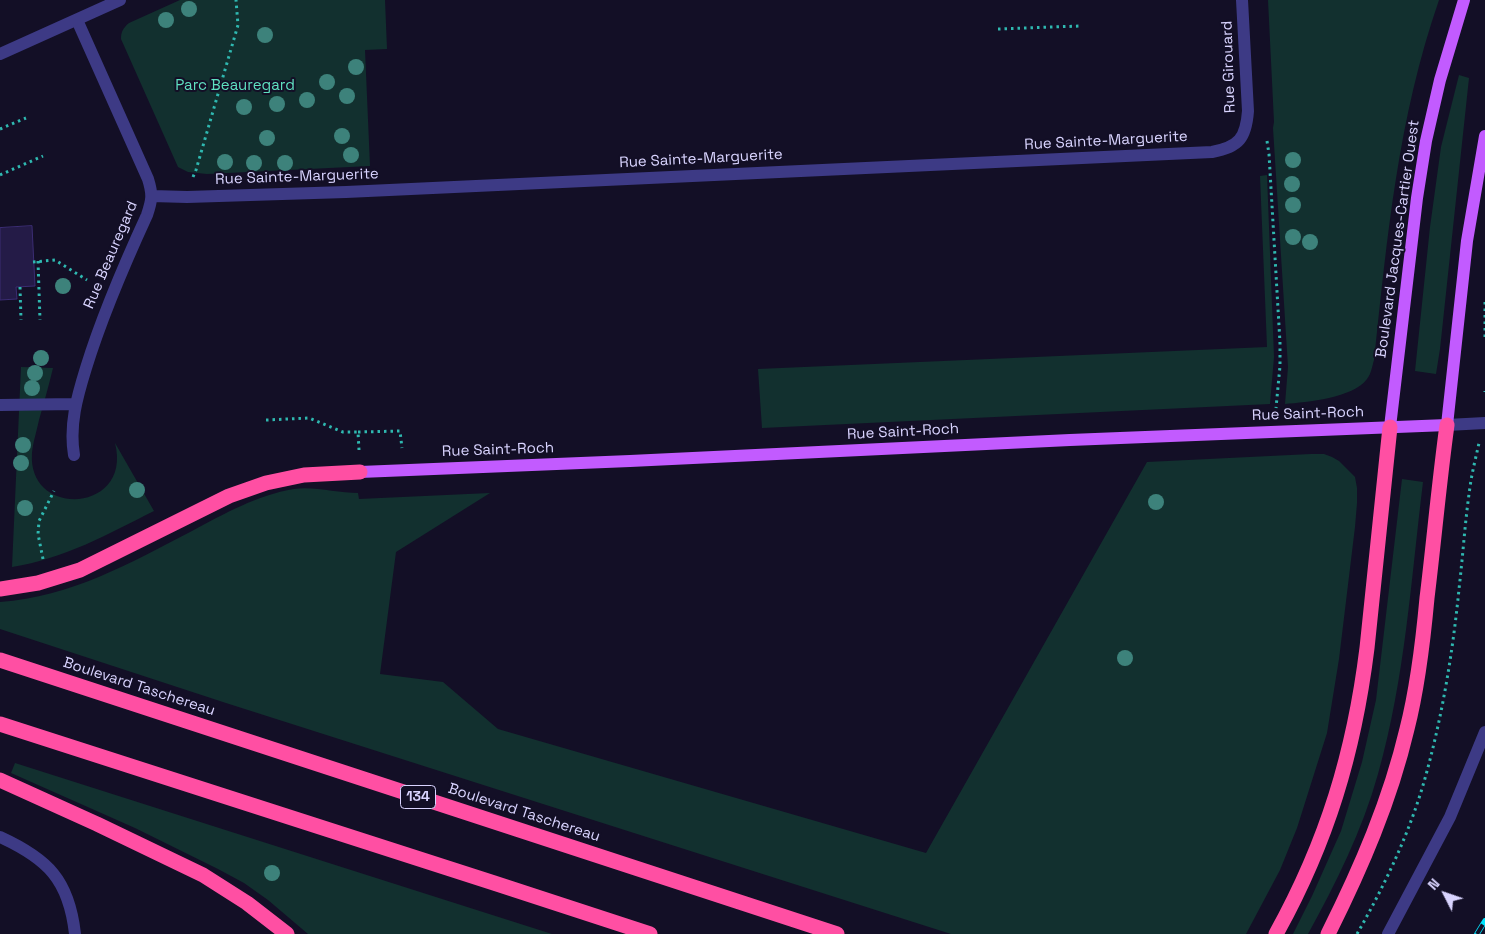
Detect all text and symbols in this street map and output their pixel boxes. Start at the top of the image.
street label: Rue Girouard [1218,20,1240,114]
park label: Parc Beauregard [175,77,295,95]
street label: Boulevard Jacques-Cartier Ouest [1372,119,1424,359]
street label: Rue Sainte-Marguerite [1024,128,1188,154]
street label: Rue Sainte-Marguerite [619,146,783,172]
street label: Rue Sainte-Marguerite [215,165,379,189]
street label: Rue Beauregard [80,198,142,312]
street label: Rue Saint-Roch [1252,403,1364,425]
street label: Rue Saint-Roch [846,420,960,444]
street label: Rue Saint-Roch [442,439,554,461]
street label: Boulevard Taschereau [61,654,217,720]
street label: Boulevard Taschereau [446,780,602,846]
road number: 134 [400,786,436,809]
north arrow [1420,869,1470,919]
text: N [1424,875,1444,894]

